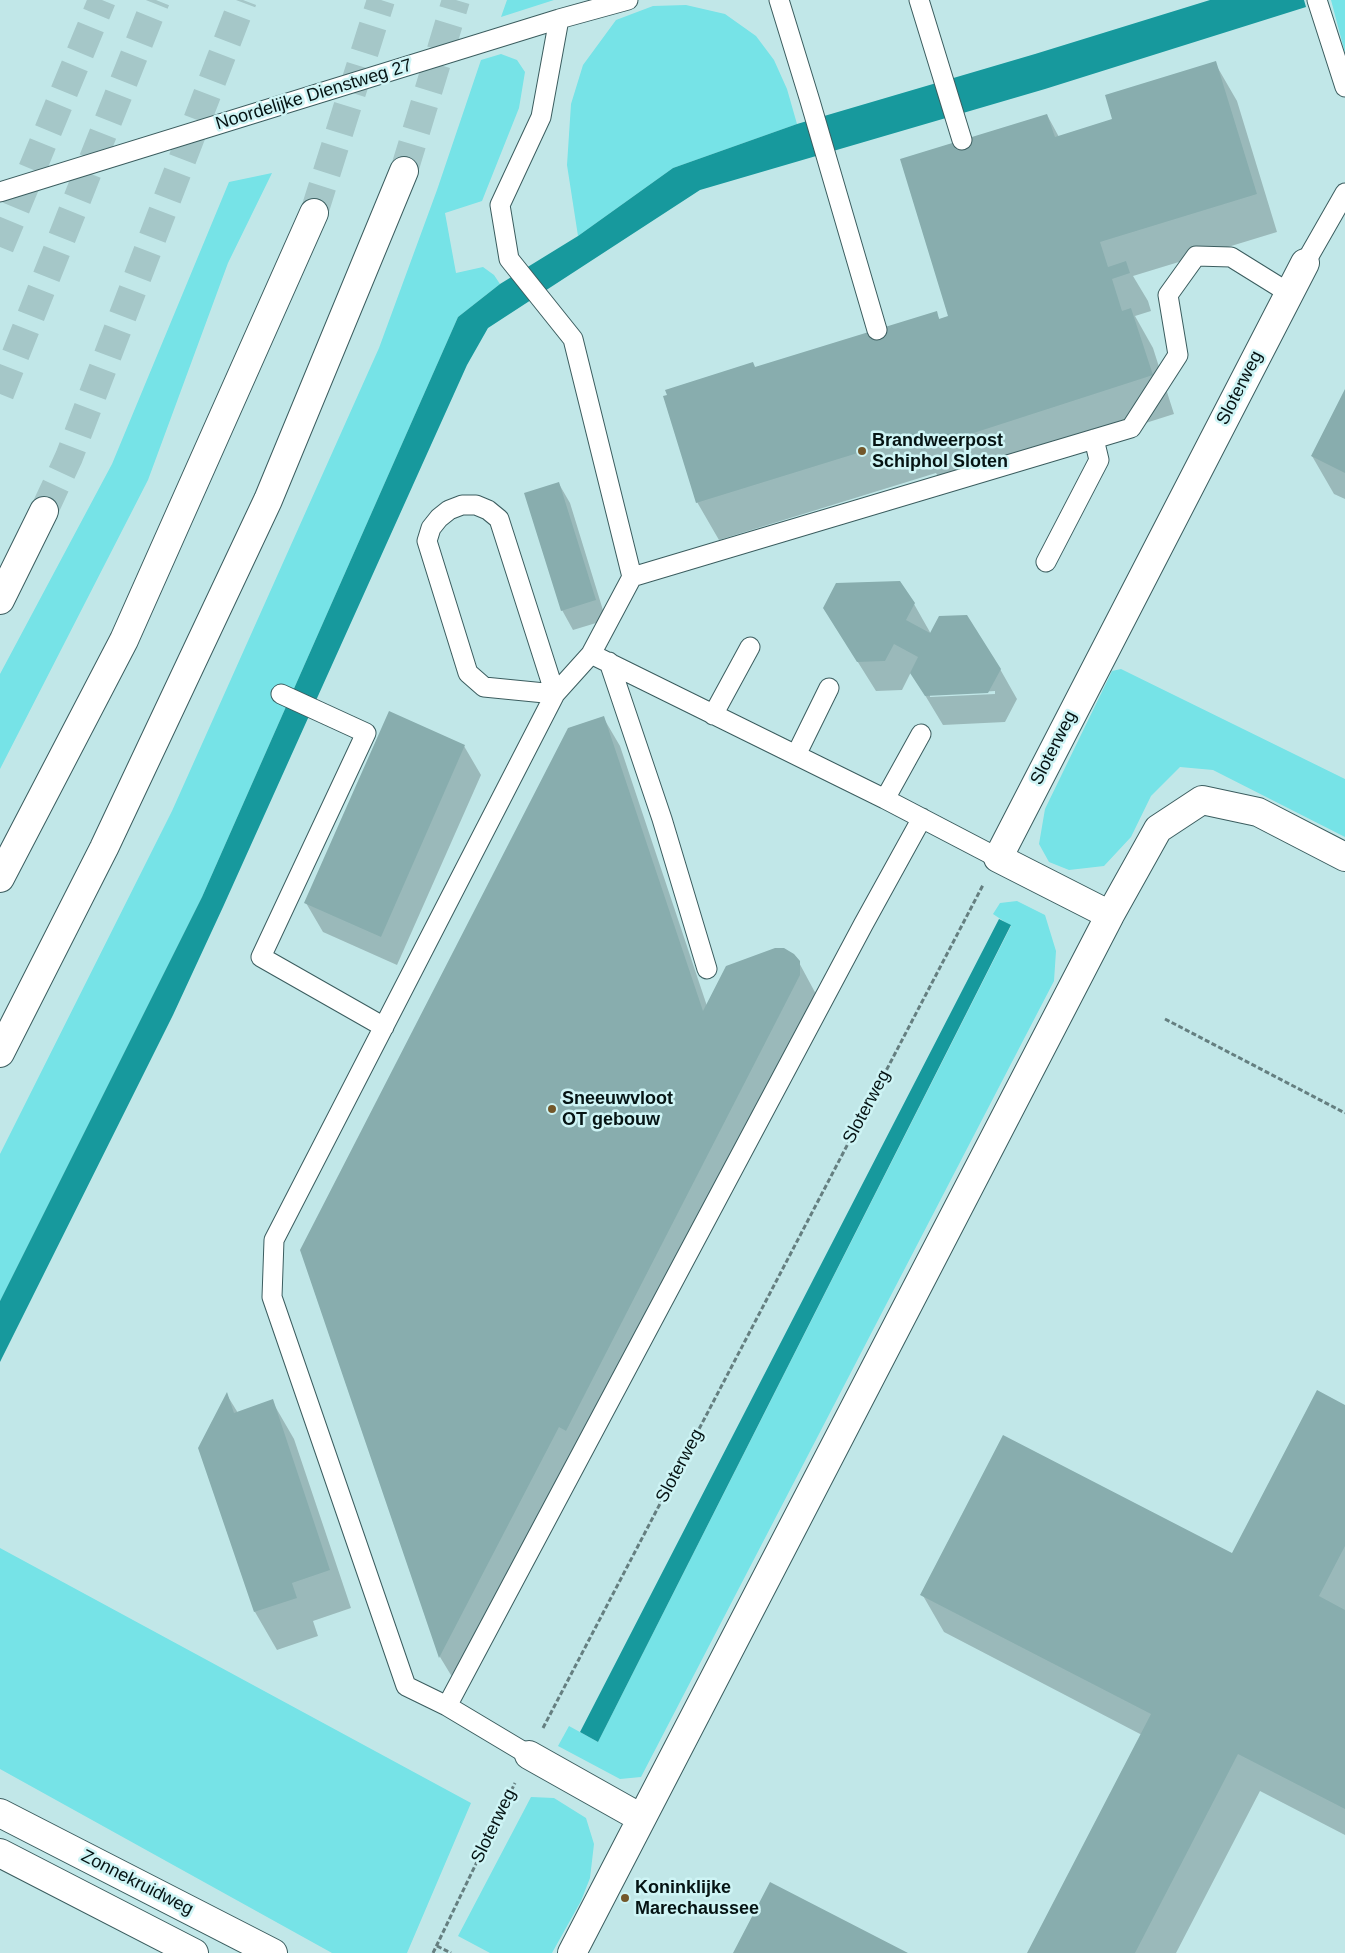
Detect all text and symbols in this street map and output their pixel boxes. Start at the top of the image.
street label: Noordelijke Dienstweg 27 [213,55,415,135]
street label: Sloterweg [1212,347,1268,429]
place label: Brandweerpost Schiphol Sloten [872,430,1008,472]
marker: Brandweerpost Schiphol Sloten [856,445,868,457]
street label: Sloterweg [1026,707,1082,789]
street label: Sloterweg [839,1067,895,1147]
place label: Sneeuwvloot OT gebouw [562,1088,673,1130]
marker: Sneeuwvloot OT gebouw [546,1103,558,1115]
street label: Sloterweg [652,1426,708,1506]
street label: Sloterweg [467,1785,521,1867]
street label: Zonnekruidweg [77,1845,197,1921]
place label: Koninklijke Marechaussee [635,1877,759,1920]
marker: Koninklijke Marechaussee [619,1892,631,1904]

